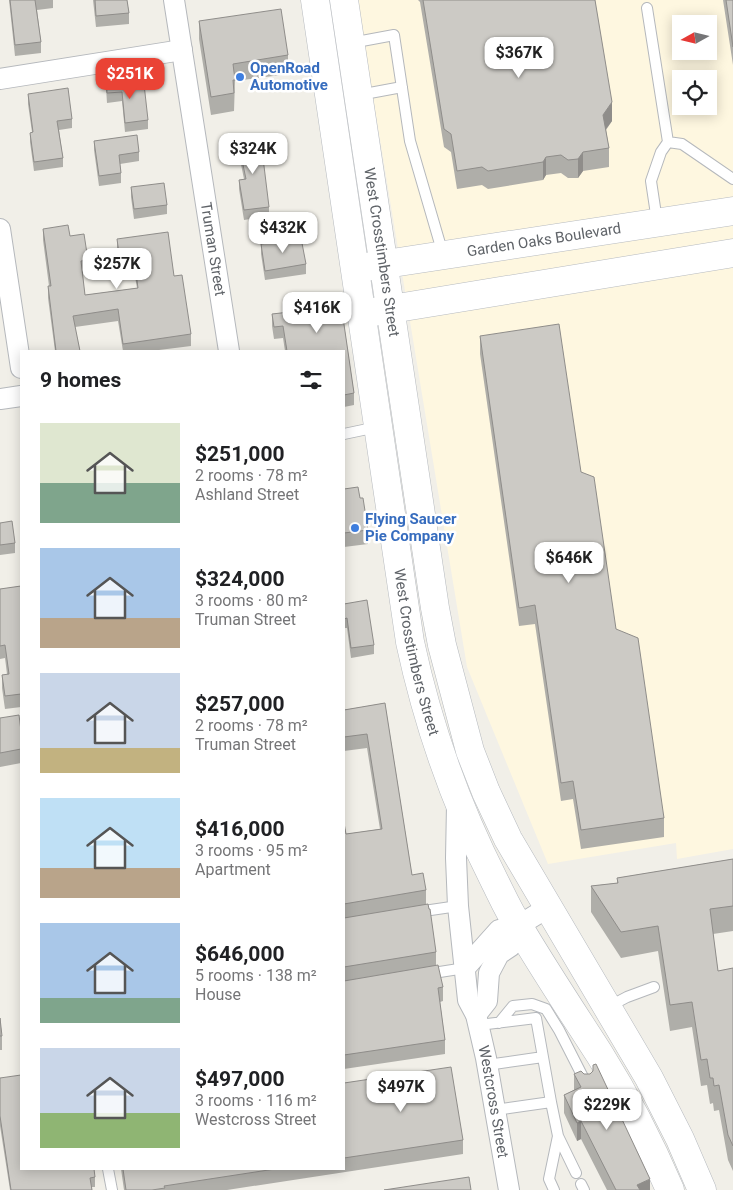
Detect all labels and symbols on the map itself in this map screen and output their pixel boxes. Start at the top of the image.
north arrow [672,15,718,60]
pin: $367K [484,36,554,79]
pin: $251K [95,58,165,100]
place label: OpenRoad Automotive [250,59,328,94]
marker: OpenRoad Automotive [234,71,246,83]
pin: $324K [218,132,288,175]
street label: West Crosstimbers Street [360,167,403,338]
street label: Truman Street [197,201,229,297]
pin: $432K [248,212,318,254]
street label: Garden Oaks Boulevard [466,219,622,261]
pin: $257K [82,248,152,290]
pin: $416K [282,292,352,334]
place label: Flying Saucer Pie Company [365,510,457,545]
marker: Flying Saucer Pie Company [349,522,361,534]
pin: $646K [534,542,604,584]
street label: West Crosstimbers Street [390,567,443,738]
street label: Westcross Street [474,1044,512,1159]
pin: $497K [366,1070,436,1113]
pin: $229K [572,1088,642,1131]

